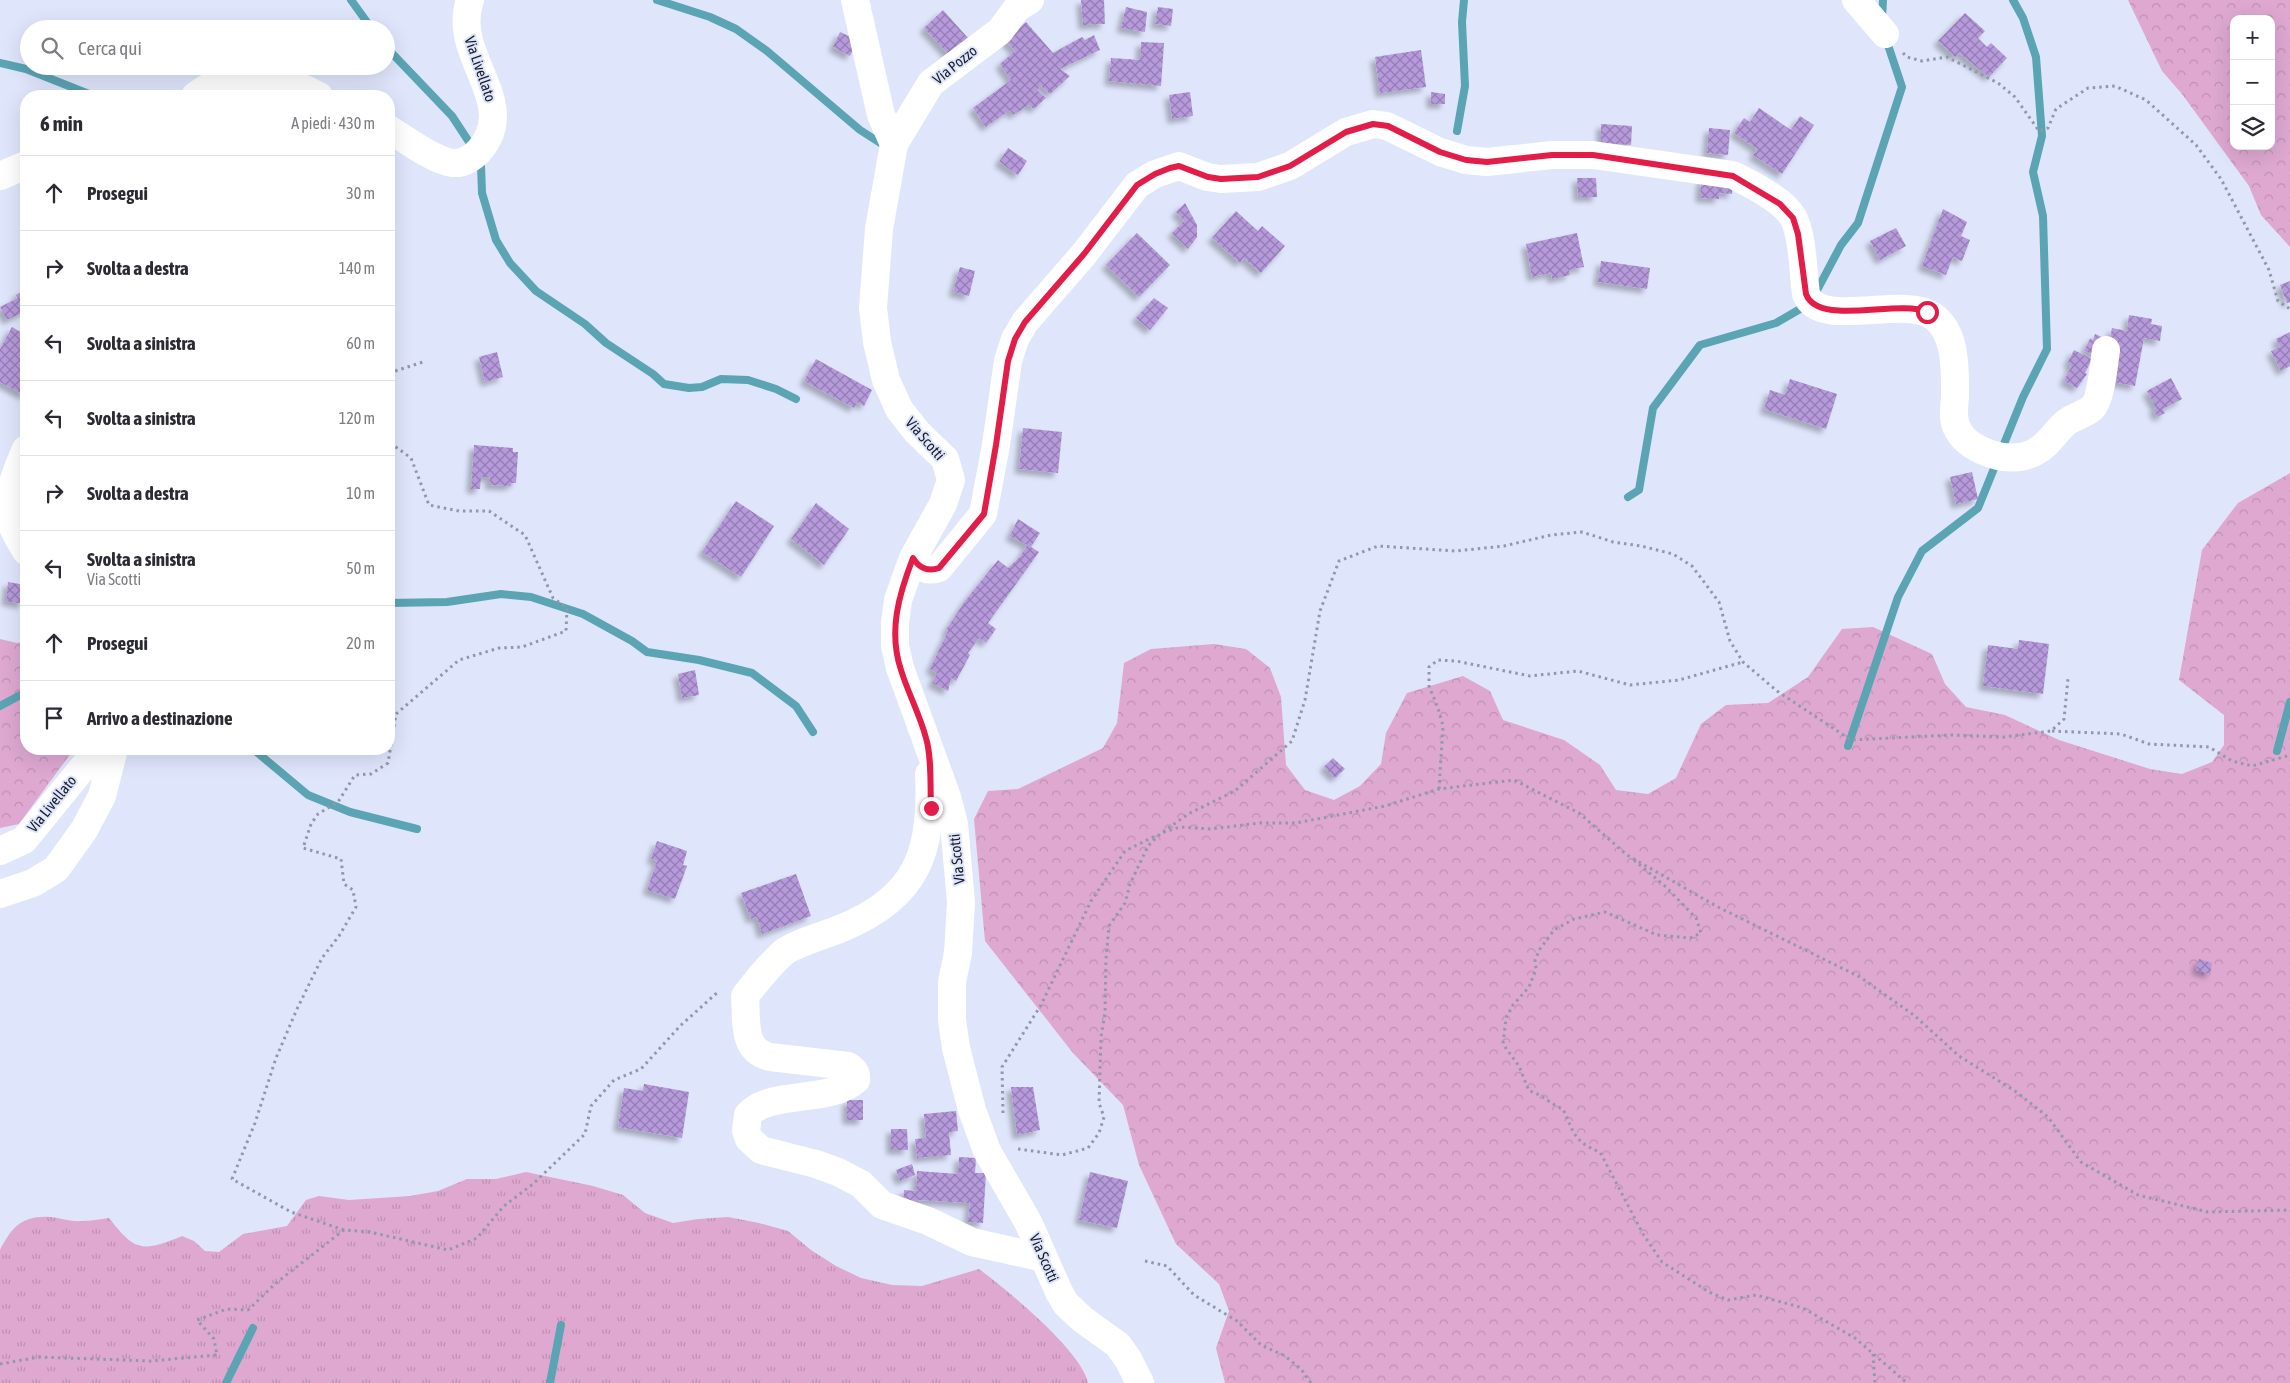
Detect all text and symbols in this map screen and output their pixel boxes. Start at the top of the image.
map controls [2230,15,2275,150]
button: + [2230,15,2275,60]
search box [20,20,395,75]
icon: search [38,34,66,62]
street label: Via Livellato [461,34,500,104]
text: Cerca qui [78,37,142,59]
street label: Via Pozzo [929,42,980,87]
button: − [2230,60,2275,105]
button: layers [2230,105,2275,150]
text: 6 min [40,111,83,135]
text: A piedi · 430 m [291,114,375,132]
icon: ahead [40,179,68,207]
text: Prosegui [87,182,148,204]
text: 30 m [346,184,375,202]
icon: right [40,254,68,282]
text: Svolta a destra [87,257,189,279]
text: 140 m [339,259,375,277]
route start [1916,301,1939,324]
icon: left [40,329,68,357]
text: Svolta a sinistra [87,332,196,354]
text: 60 m [346,334,375,352]
icon: left [40,404,68,432]
text: Svolta a sinistra [87,407,196,429]
text: 120 m [339,409,375,427]
street label: Via Scotti [902,414,948,463]
icon: right [40,479,68,507]
text: Svolta a destra [87,482,189,504]
text: 10 m [346,484,375,502]
text: Svolta a sinistra [87,548,196,570]
icon: left [40,554,68,582]
text: 50 m [346,559,375,577]
text: Via Scotti [87,570,141,588]
icon: ahead [40,629,68,657]
text: Prosegui [87,632,148,654]
text: 20 m [346,634,375,652]
icon: arrive [40,704,68,732]
text: Arrivo a destinazione [87,707,233,729]
street label: Via Livellato [24,772,80,835]
route end [920,797,943,820]
street label: Via Scotti [945,833,968,885]
street label: Via Scotti [1026,1231,1063,1284]

